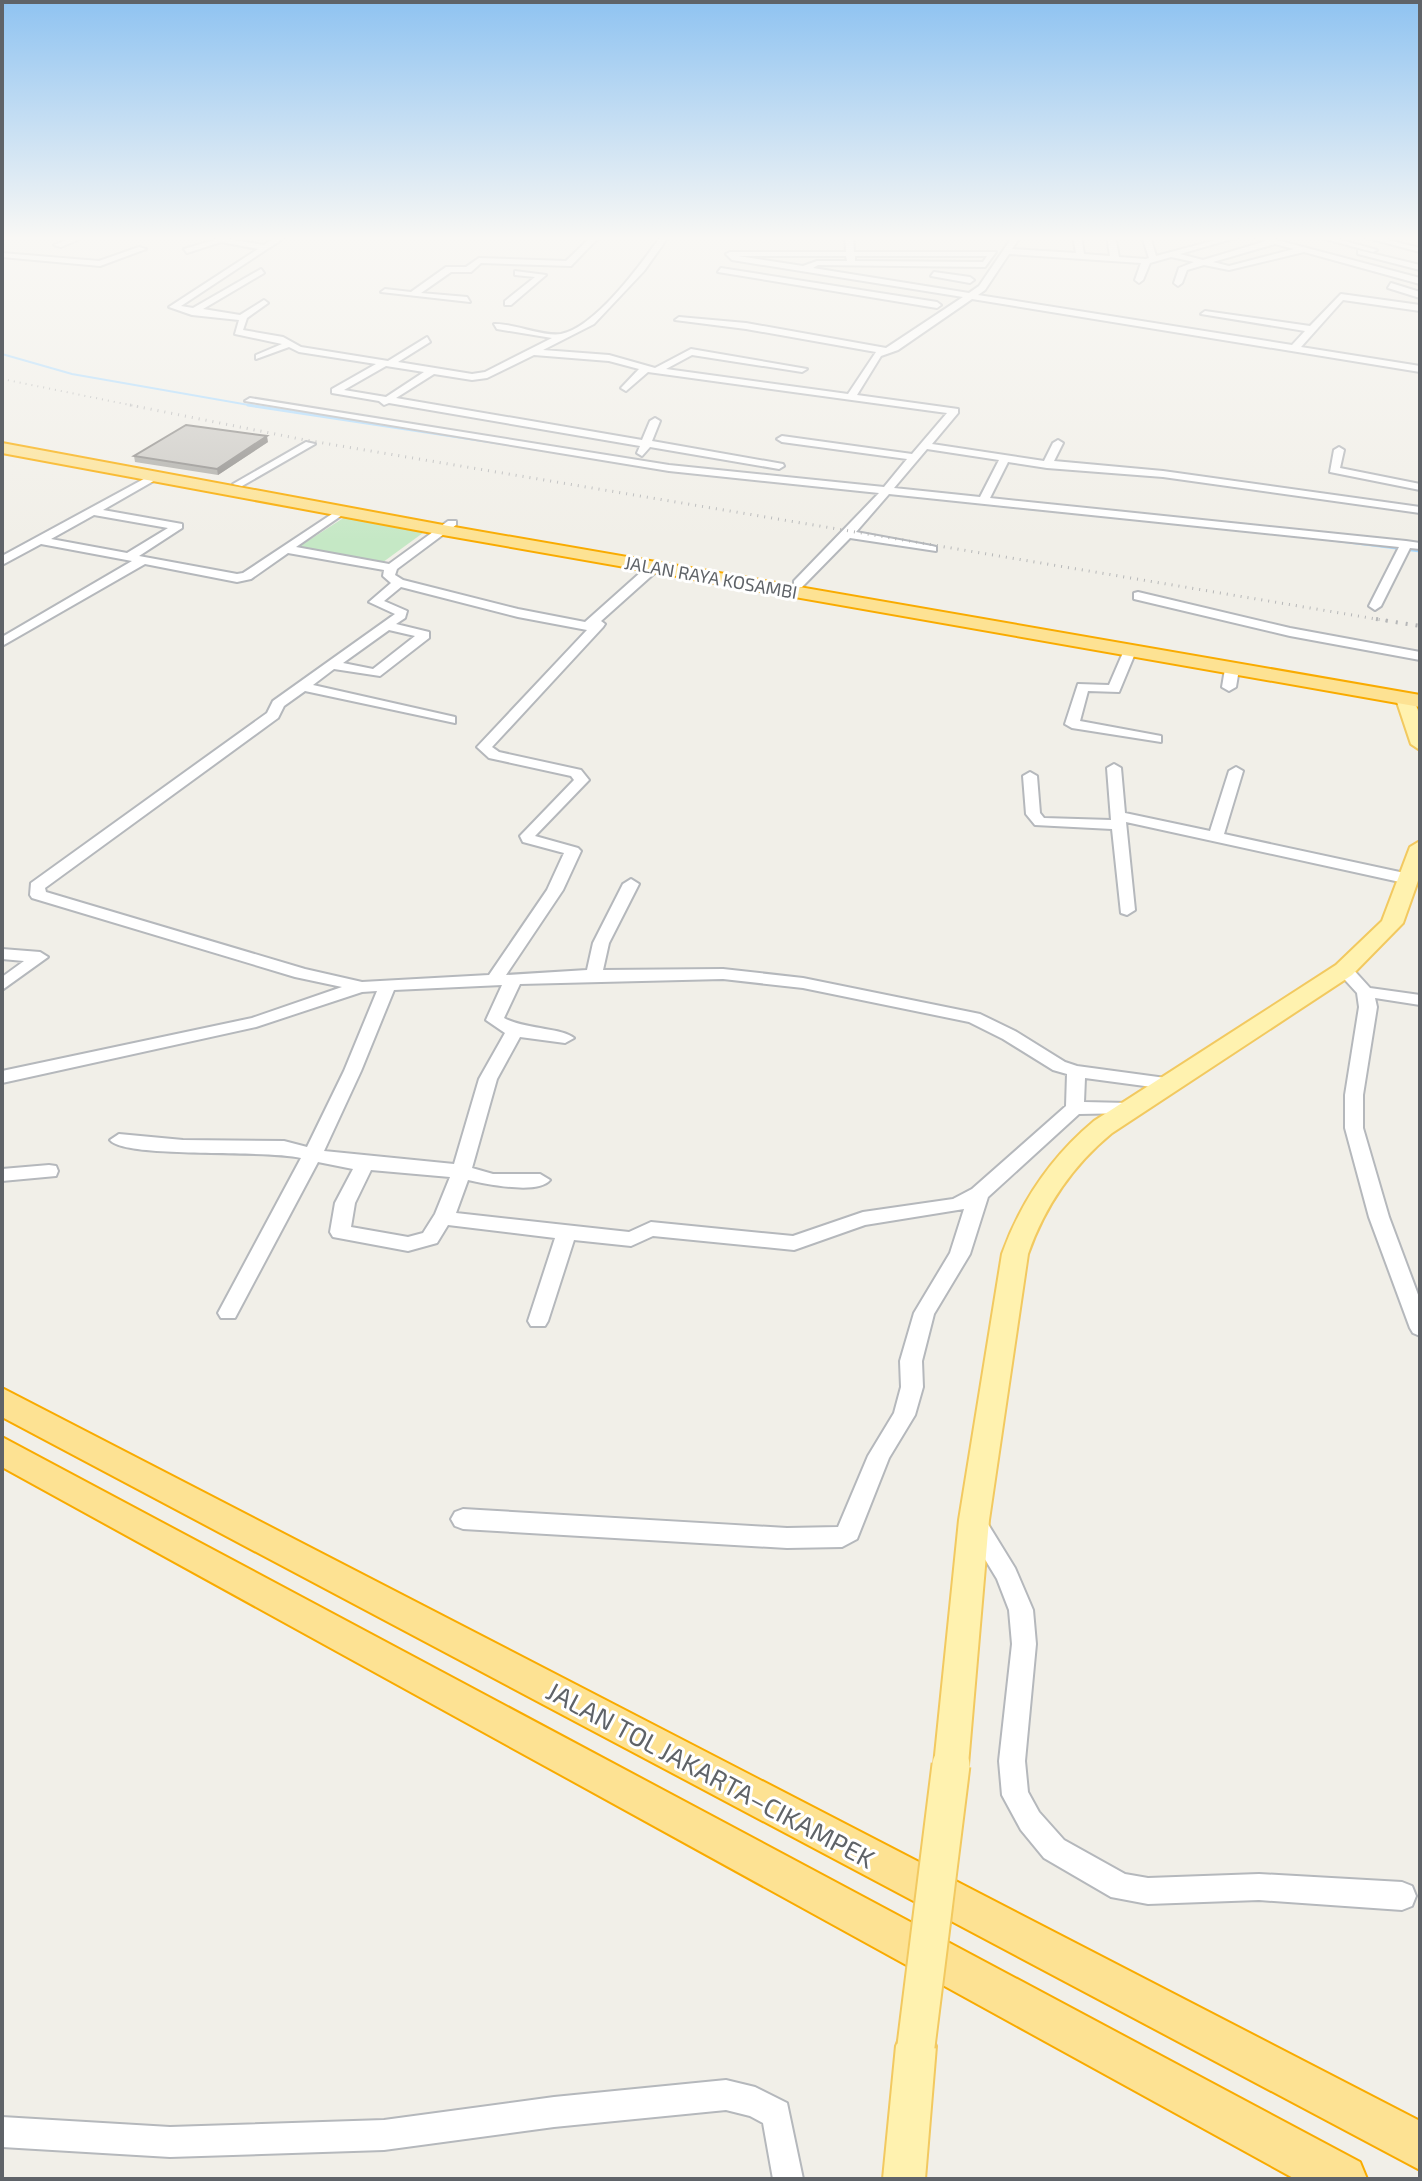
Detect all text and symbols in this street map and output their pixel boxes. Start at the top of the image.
street label: JALAN RAYA KOSAMBI [623,551,799,603]
street label: JALAN TOL JAKARTA–CIKAMPEK [542,1674,880,1874]

